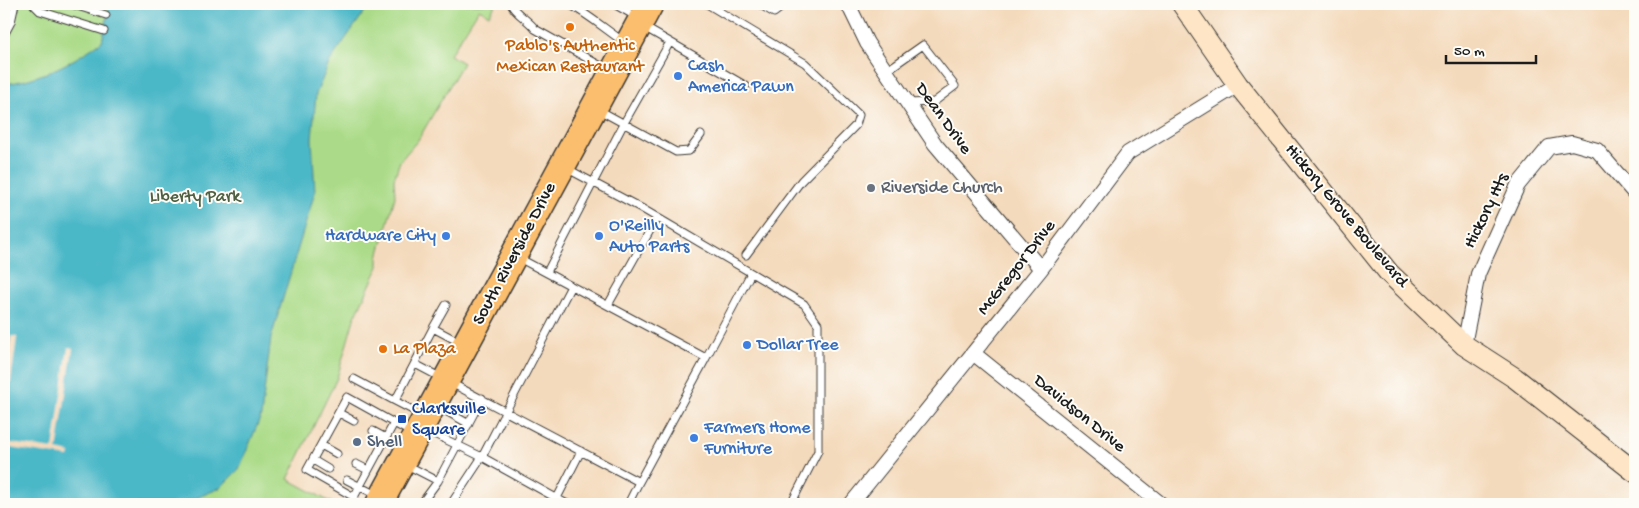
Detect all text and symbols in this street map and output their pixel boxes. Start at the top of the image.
marker: Pablo's Authentic Mexican Restaurant [564,21,576,33]
scale bar [1446,32,1536,64]
place label: Pablo's Authentic Mexican Restaurant [496,36,645,78]
text: 50 m [1454,43,1485,61]
place label: Cash America Pawn [688,56,794,98]
marker: Cash America Pawn [672,70,684,82]
street label: Dean Drive [910,78,976,159]
street label: Hickory Grove Boulevard [1280,140,1413,293]
street label: Hickory Hts [1460,169,1515,252]
place label: Riverside Church [881,178,1003,199]
street label: South Riverside Drive [469,179,562,329]
marker: Riverside Church [865,182,877,194]
park label: Liberty Park [150,187,242,208]
place label: O'Reilly Auto Parts [609,216,691,258]
street label: McGregor Drive [973,216,1061,320]
place label: Hardware City [325,226,436,247]
marker: Hardware City [440,230,452,242]
marker: O'Reilly Auto Parts [593,230,605,242]
place label: Dollar Tree [756,335,839,356]
place label: La Plaza [393,339,457,360]
marker: Dollar Tree [741,339,753,351]
marker: La Plaza [377,343,389,355]
street label: Davidson Drive [1028,370,1130,458]
place label: Clarksville Square [412,399,487,441]
marker: Clarksville Square [396,413,408,425]
place label: Farmers Home Furniture [703,418,811,460]
place label: Shell [367,432,402,453]
marker: Farmers Home Furniture [688,432,700,444]
marker: Shell [351,436,363,448]

